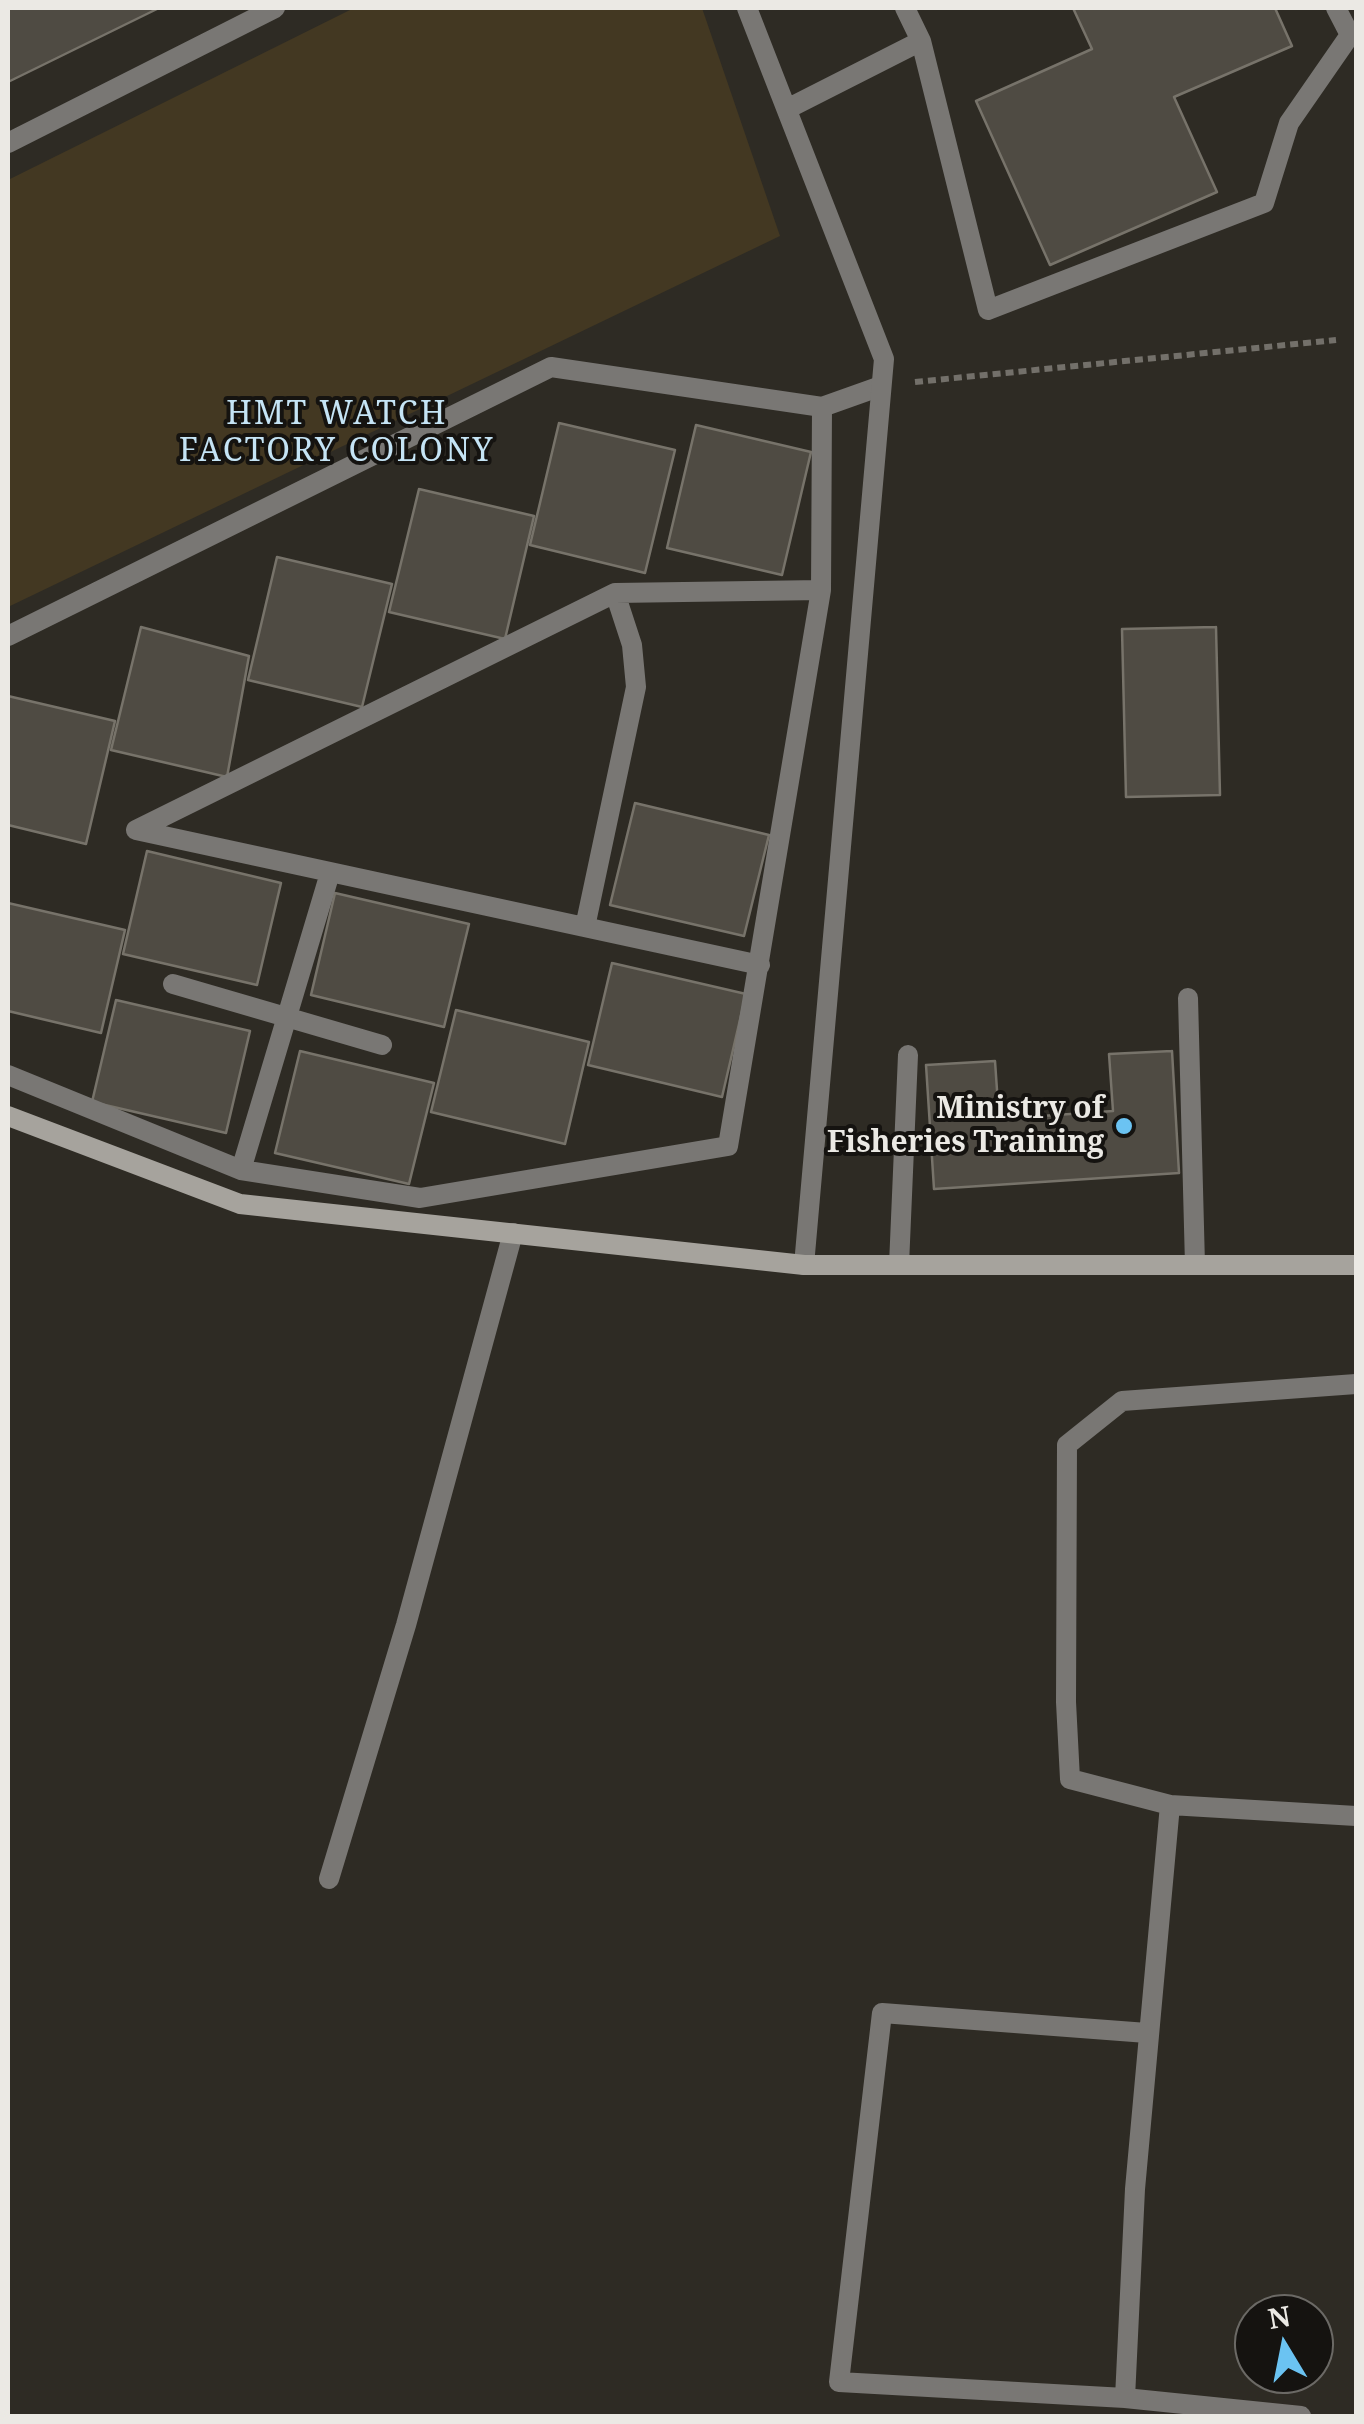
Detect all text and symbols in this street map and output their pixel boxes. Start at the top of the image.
district label: HMT WATCH FACTORY COLONY [179,396,495,471]
place label: Ministry of Fisheries Training [827,1091,1104,1162]
marker: Ministry of Fisheries Training [1113,1115,1135,1137]
north arrow [1234,2294,1334,2394]
text: N [1265,2296,1293,2337]

